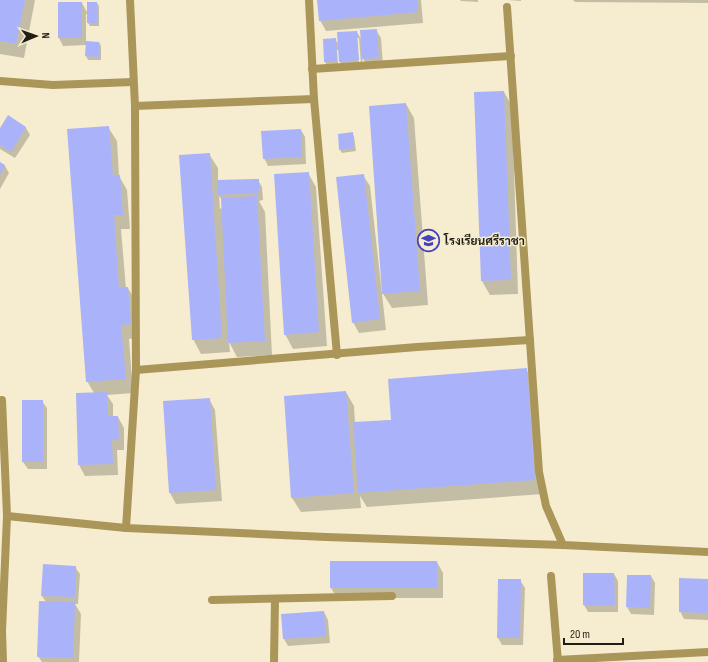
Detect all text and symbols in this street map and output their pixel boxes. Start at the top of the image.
north arrow [16,16,56,56]
text: N [39,33,52,39]
school or university icon: โรงเรียนศรีราชา [416,228,442,254]
place label: โรงเรียนศรีราชา [443,233,525,249]
scale bar [564,620,623,646]
text: 20 m [570,627,590,642]

